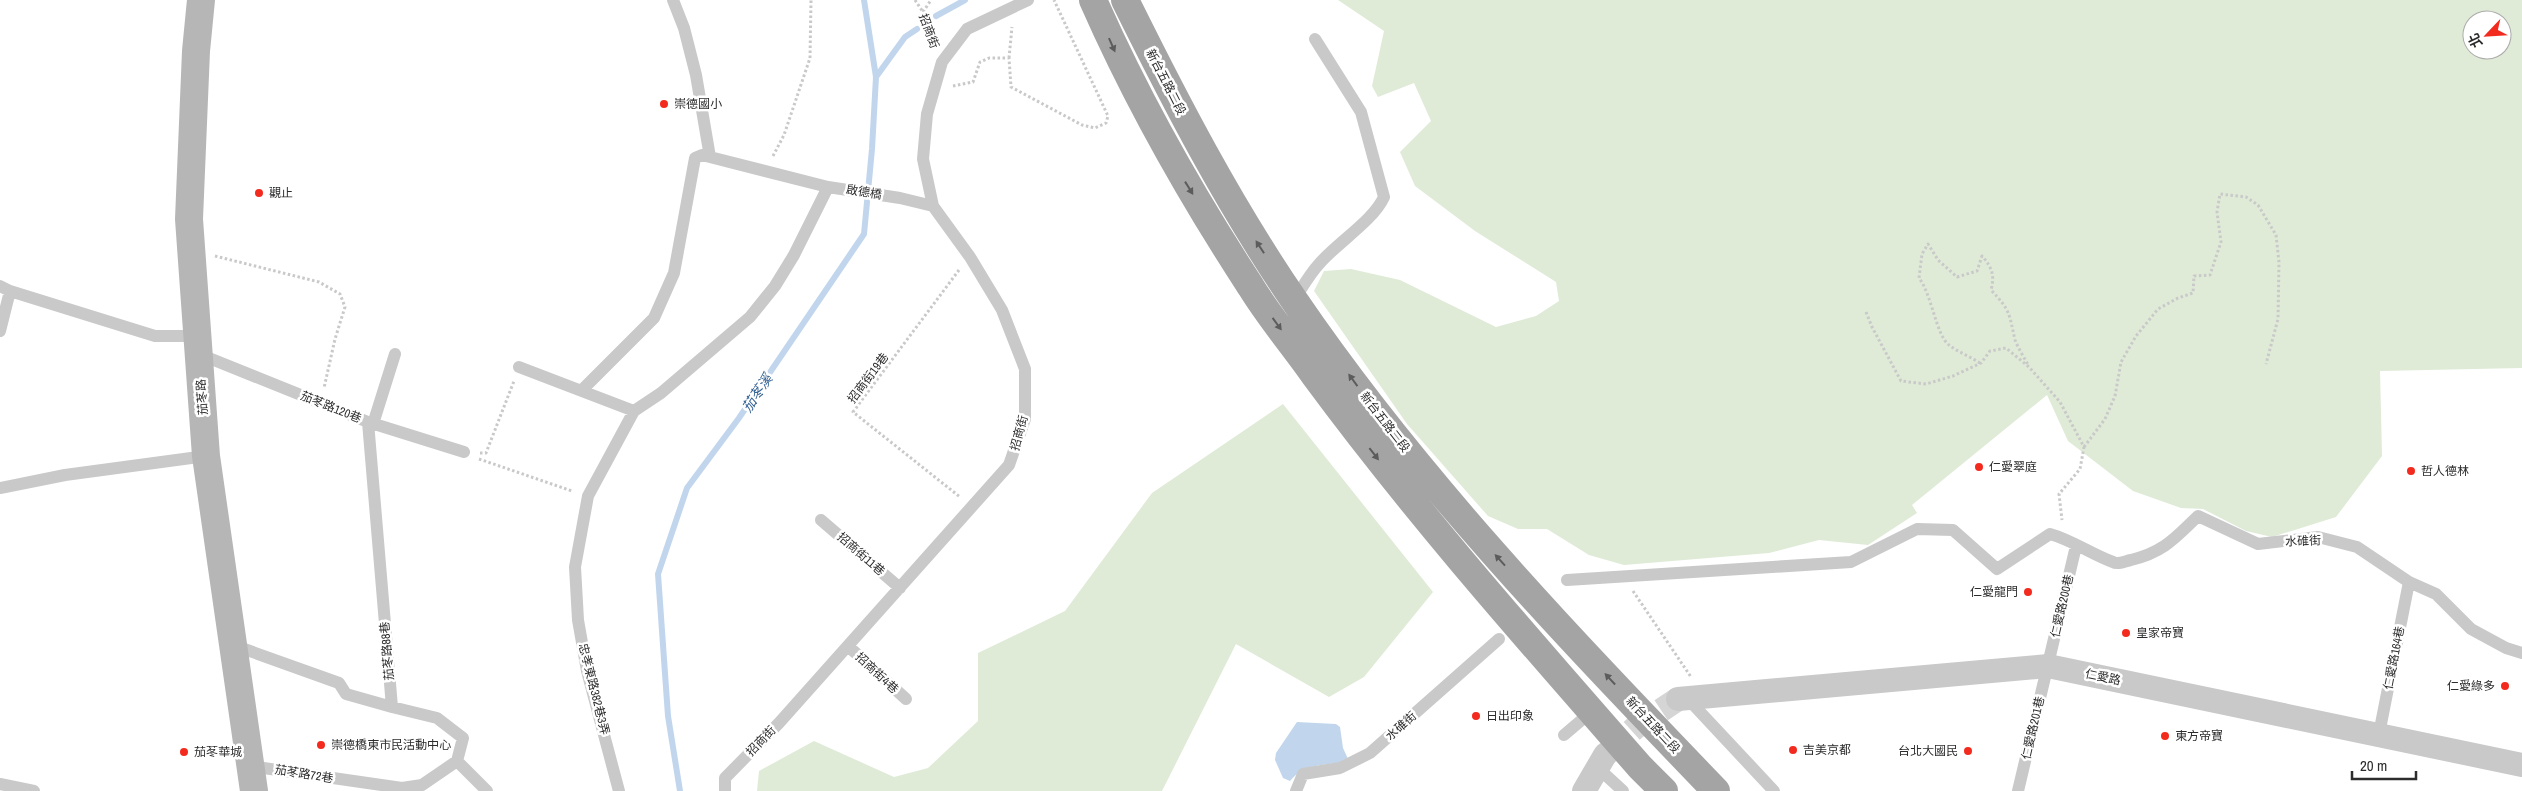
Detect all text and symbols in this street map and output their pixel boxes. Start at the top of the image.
north arrow [2462,10,2512,60]
street label: 招商街 [915,11,943,51]
text: 北 [2464,30,2486,51]
one-way arrow [1109,38,1117,52]
street label: 新台五路二段 [1143,46,1189,118]
place label: 崇德國小 [674,96,722,112]
marker: 崇德國小 [658,98,670,110]
street label: 啟德橋 [845,181,883,203]
one-way arrow [1184,181,1193,194]
place label: 觀止 [269,185,293,201]
marker: 觀止 [253,187,265,199]
one-way arrow [1255,240,1264,253]
one-way arrow [1272,317,1282,331]
street label: 招商街19巷 [844,350,892,406]
water label: 茄苳溪 [738,369,777,415]
one-way arrow [1348,373,1358,387]
street label: 茄苳路 [193,378,211,416]
street label: 茄苳路120巷 [298,388,364,426]
street label: 新台五路二段 [1357,389,1413,455]
street label: 招商街 [1007,414,1031,452]
one-way arrow [1369,447,1380,460]
place label: 仁愛翠庭 [1989,459,2037,475]
marker: 仁愛翠庭 [1973,461,1985,473]
place label: 哲人德林 [2421,463,2469,479]
marker: 哲人德林 [2405,465,2417,477]
street label: 招商街11巷 [834,529,888,579]
street label: 水碓街 [2285,532,2321,550]
one-way arrow [1494,554,1505,567]
street label: 仁愛路200巷 [2047,573,2077,639]
place label: 仁愛龍門 [1970,584,2018,600]
marker: 仁愛龍門 [2022,586,2034,598]
street label: 茄苳路88巷 [376,621,398,681]
place label: 皇家帝寶 [2136,625,2184,641]
street label: 仁愛路164巷 [2380,625,2408,691]
marker: 皇家帝寶 [2120,627,2132,639]
street label: 忠孝東路382巷3弄 [575,642,613,736]
street label: 招商街4巷 [852,649,902,697]
street label: 仁愛路 [2084,665,2122,689]
one-way arrow [1604,674,1616,686]
place label: 仁愛綠多 [2447,678,2495,694]
marker: 仁愛綠多 [2499,680,2511,692]
street label: 新台五路二段 [1623,693,1683,757]
street label: 仁愛路201巷 [2018,695,2048,761]
street label: 水碓街 [1382,708,1420,744]
place label: 日出印象 [1486,708,1534,724]
marker: 日出印象 [1470,710,1482,722]
street label: 招商街 [743,722,779,760]
place label: 東方帝寶 [2175,728,2223,744]
marker: 東方帝寶 [2159,730,2171,742]
place label: 崇德橋東市民活動中心 [331,737,451,753]
marker: 崇德橋東市民活動中心 [315,739,327,751]
place label: 吉美京都 [1803,742,1851,758]
place label: 台北大國民 [1898,743,1958,759]
place label: 茄苳華城 [194,744,242,760]
marker: 吉美京都 [1787,744,1799,756]
marker: 台北大國民 [1962,745,1974,757]
marker: 茄苳華城 [178,746,190,758]
scale bar [2352,748,2416,780]
text: 20 m [2360,755,2387,776]
street label: 茄苳路72巷 [274,761,334,787]

